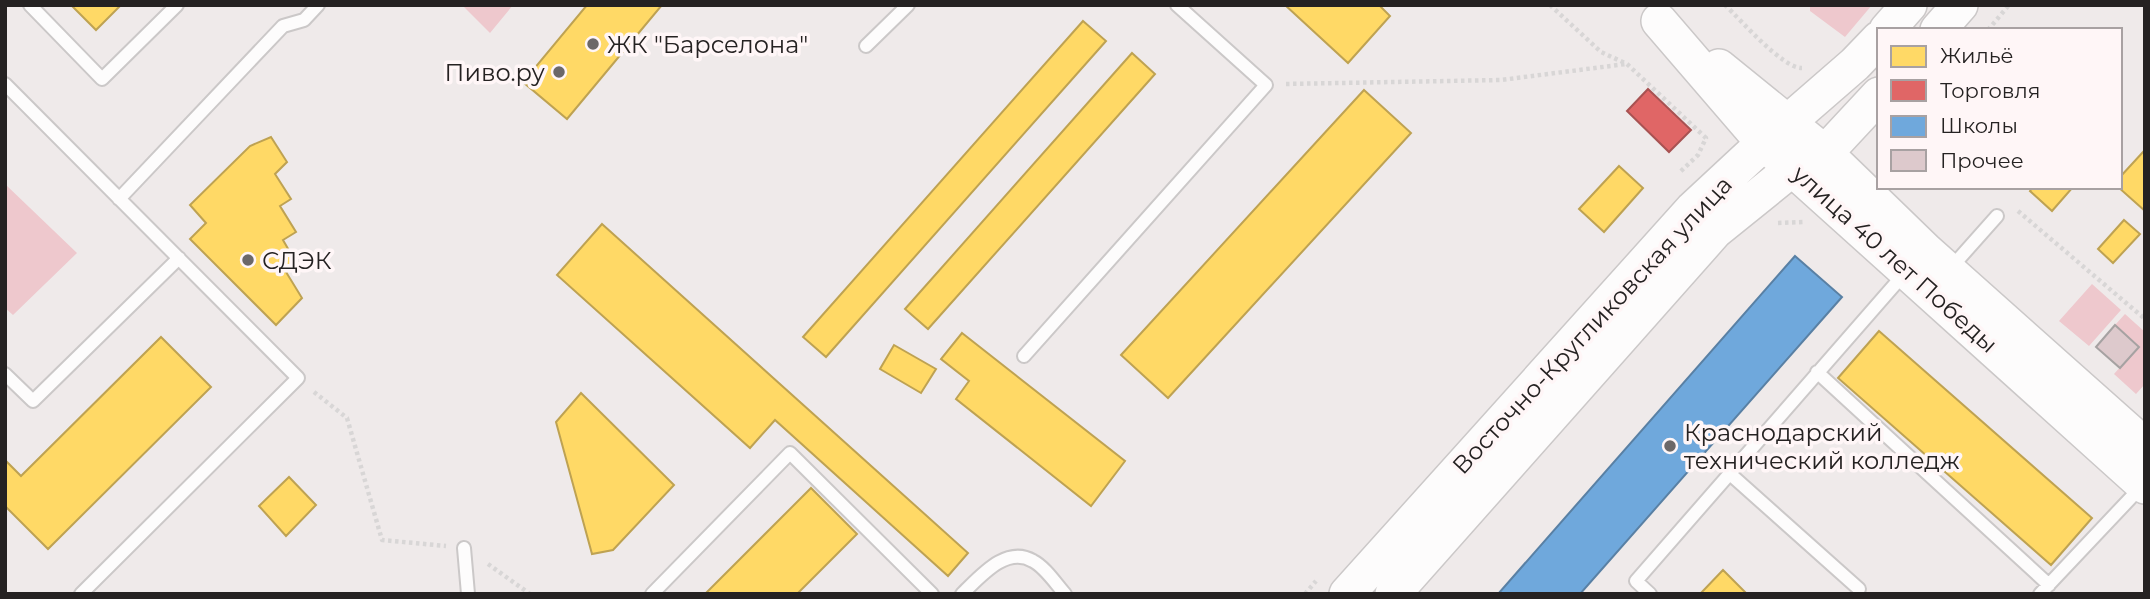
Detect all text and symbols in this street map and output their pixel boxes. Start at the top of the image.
legend [1877,28,2122,189]
place label: ЖК "Барселона" [607,30,808,59]
marker: ЖК "Барселона" [585,36,601,52]
text: Жильё [1940,43,2014,68]
place label: Пиво.ру [445,58,546,87]
marker: Пиво.ру [551,64,567,80]
text: Торговля [1940,78,2041,103]
text: Школы [1940,113,2018,138]
text: Прочее [1940,148,2024,173]
street label: улица 40 лет Победы [1786,158,2004,359]
street label: Восточно-Кругликовская улица [1446,170,1738,480]
place label: СДЭК [262,246,332,275]
marker: СДЭК [240,252,256,268]
place label: Краснодарский технический колледж [1684,418,1960,475]
marker: Краснодарский технический колледж [1662,438,1678,454]

